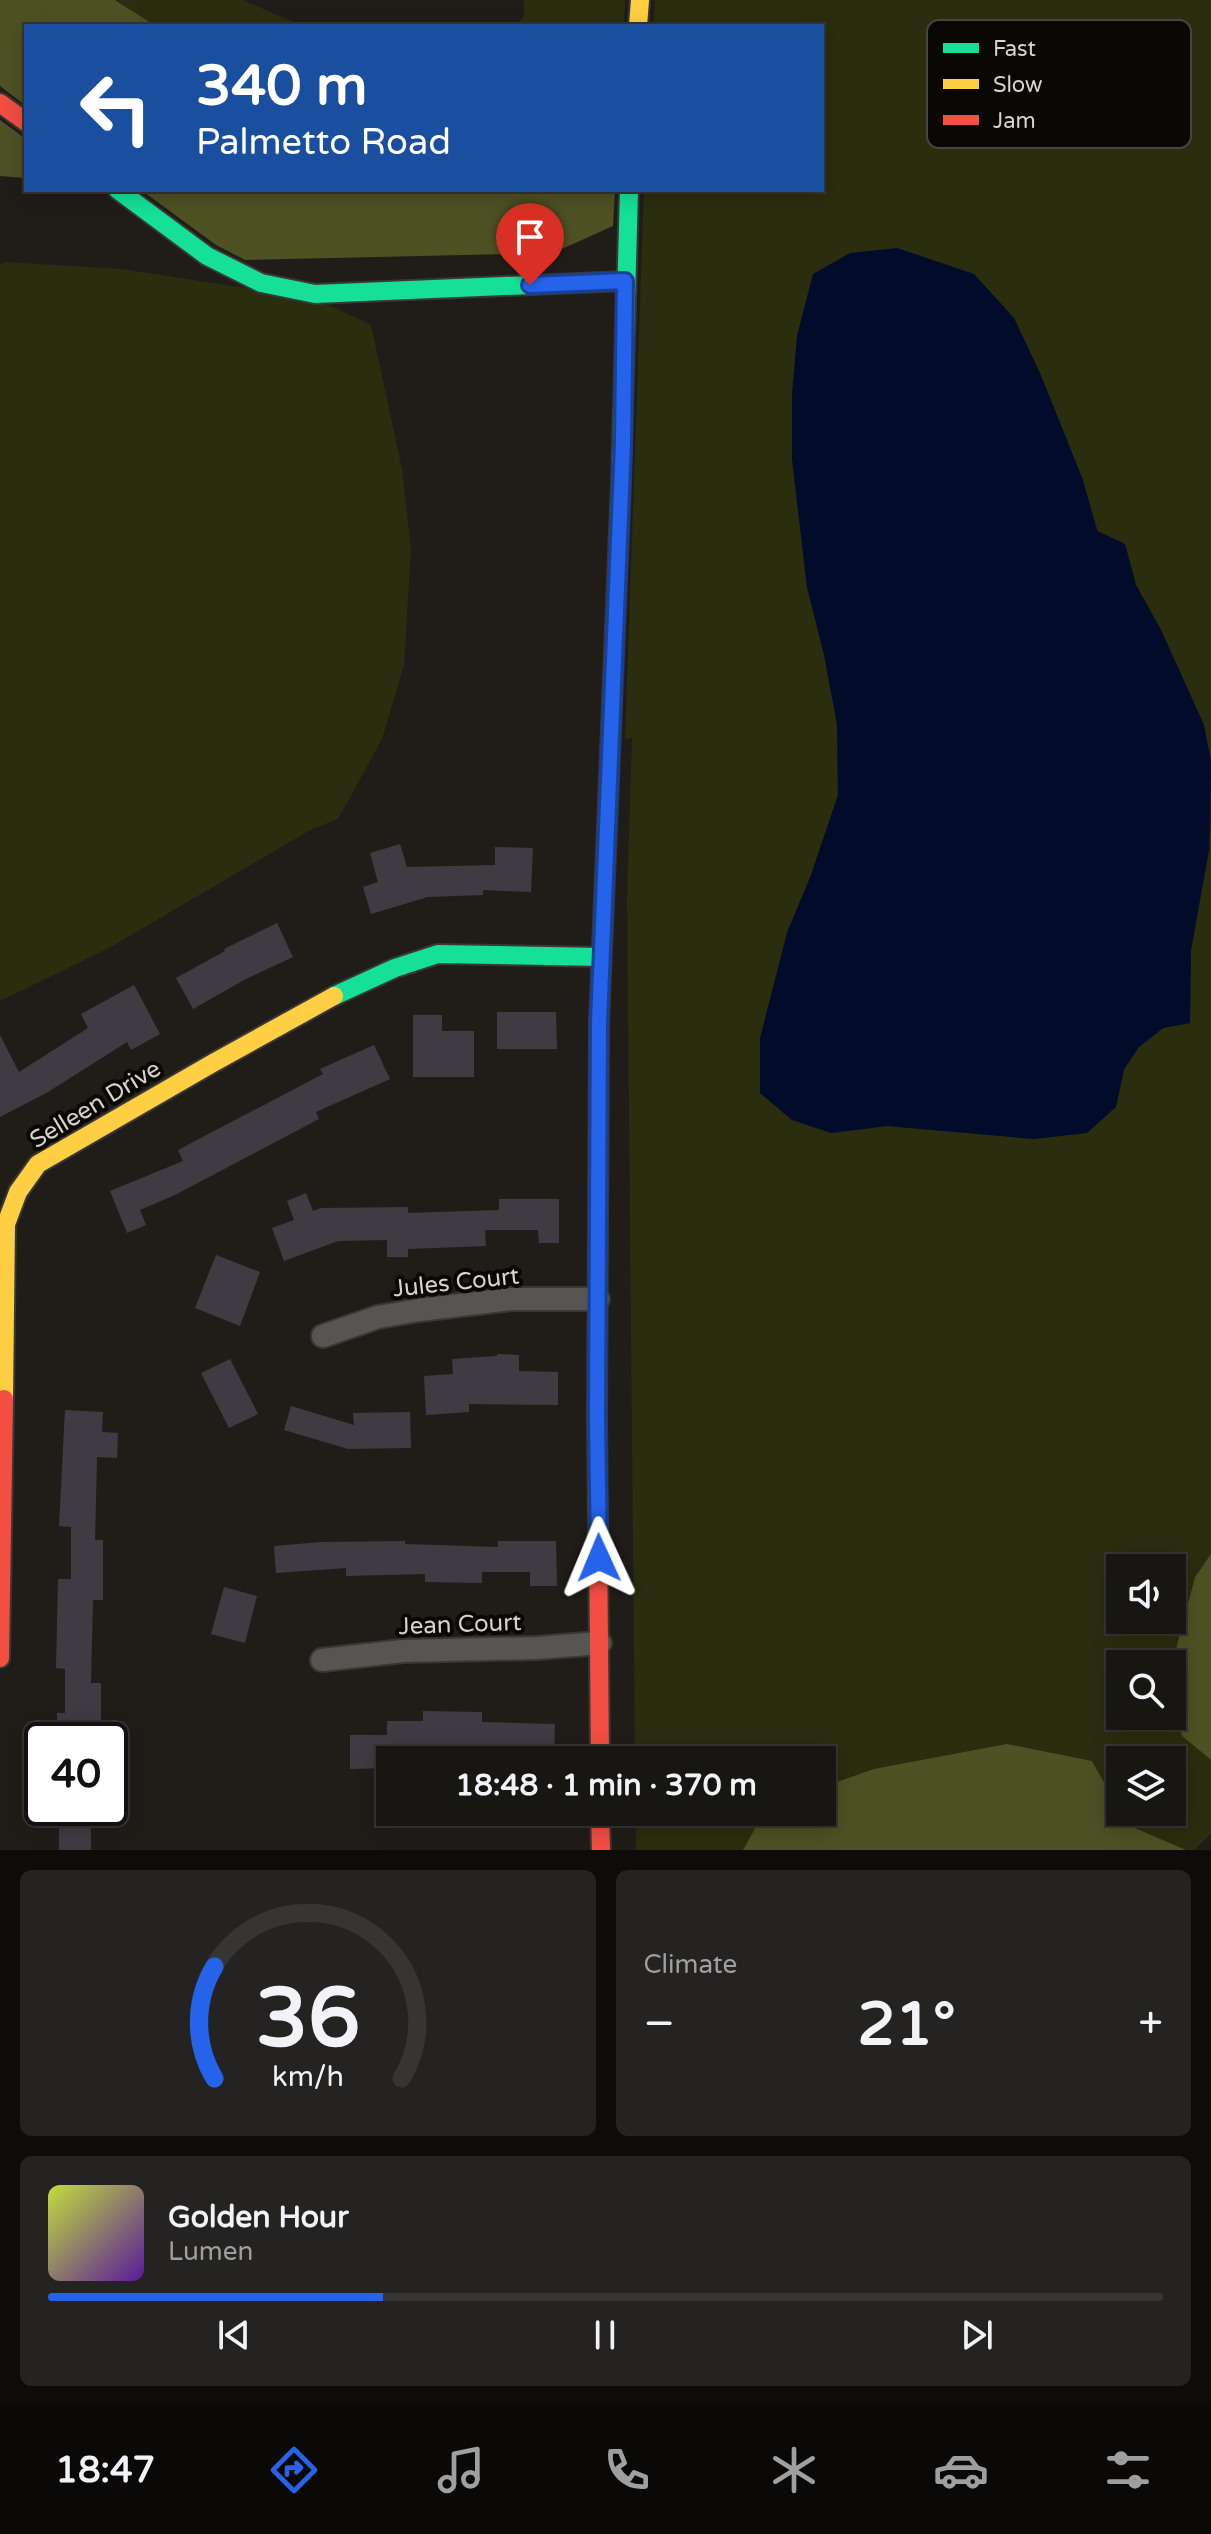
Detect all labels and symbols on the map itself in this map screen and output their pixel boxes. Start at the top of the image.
legend [927,20,1191,148]
text: Fast [993,36,1036,62]
text: Slow [993,72,1043,98]
text: Jam [993,108,1036,134]
pin [496,203,564,285]
street label: Selleen Drive [25,1054,166,1155]
street label: Jules Court [391,1261,521,1304]
position arrow [557,1516,641,1600]
street label: Jean Court [398,1608,522,1641]
speed limit sign: 40 [24,1722,128,1826]

